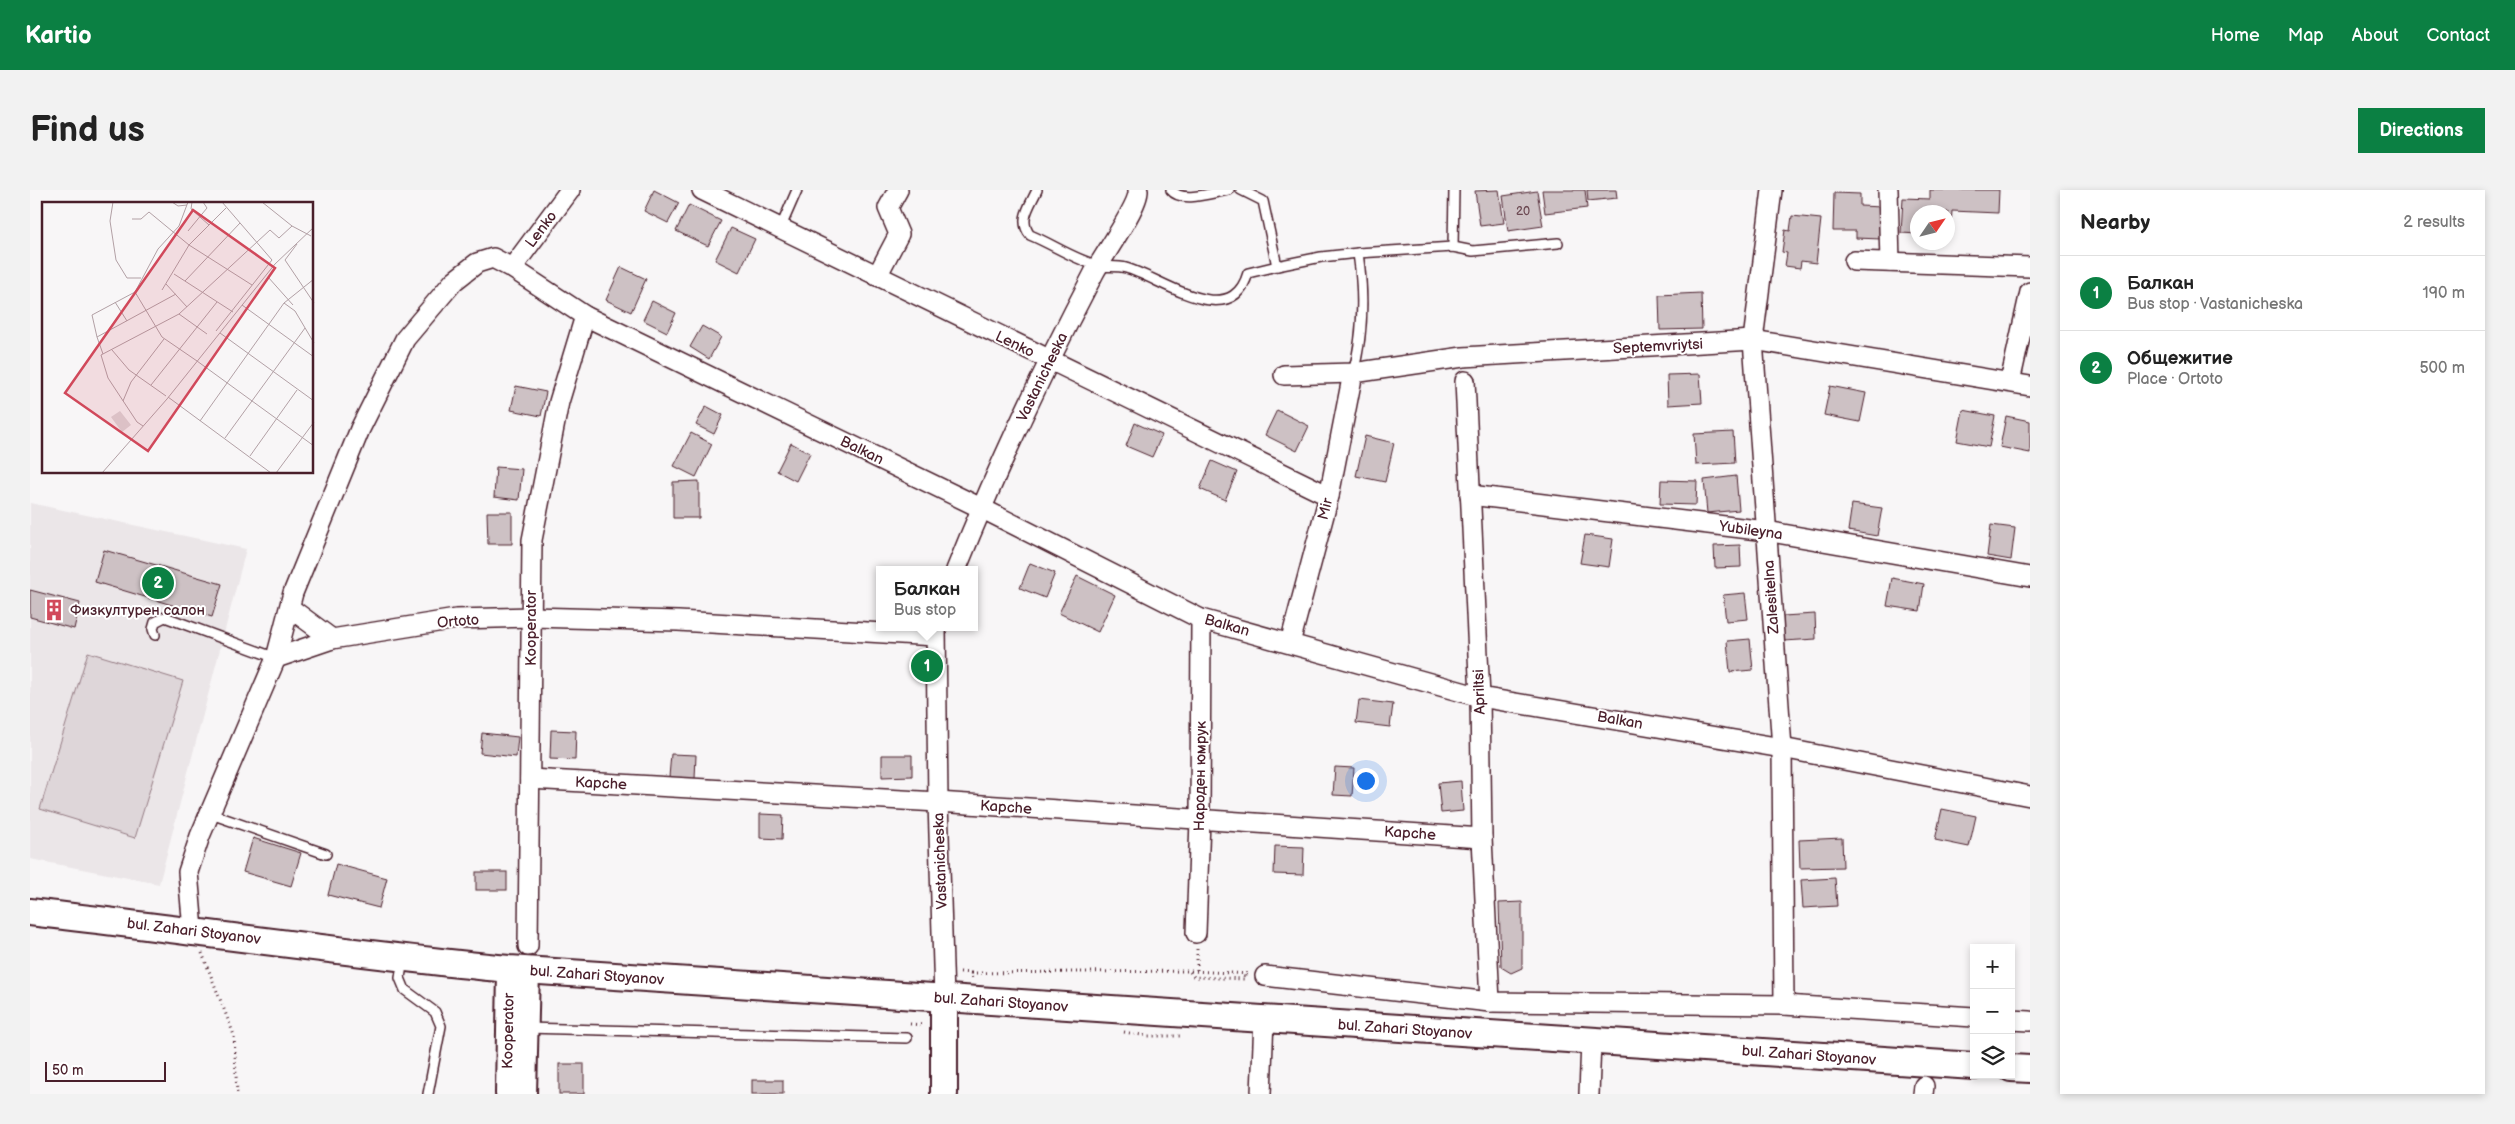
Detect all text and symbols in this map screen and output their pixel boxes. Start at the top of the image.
text: Kartio [25,21,92,50]
text: Home [2211,25,2260,46]
text: Map [2288,25,2324,46]
text: About [2352,25,2399,46]
text: Contact [2427,25,2490,46]
button: Directions [2358,108,2485,153]
text: Find us [30,109,145,152]
inset map [42,202,314,474]
house number: 20 [1516,204,1530,219]
north arrow [1910,205,1955,250]
street label: Lenko [521,207,561,251]
text: Nearby [2080,210,2150,235]
text: 2 results [2403,213,2465,232]
text: Балкан [2127,272,2194,295]
text: 1 [2093,284,2099,303]
text: 190 m [2423,284,2465,303]
text: Bus stop · Vastanicheska [2127,295,2303,314]
street label: Lenko [992,327,1037,362]
street label: Vastanicheska [1013,330,1072,425]
street label: Septemvriytsi [1612,335,1704,358]
text: Общежитие [2127,347,2233,370]
text: 2 [2091,359,2101,378]
text: 500 m [2419,359,2465,378]
text: Place · Ortoto [2127,370,2223,389]
street label: Balkan [837,432,887,469]
street label: Mir [1314,496,1337,522]
street label: Yubileyna [1717,516,1784,544]
street label: Zalesitelna [1759,559,1784,636]
pin: 2 [142,564,174,602]
popup [876,566,978,631]
text: Балкан [893,578,961,601]
street label: Kooperator [522,589,541,666]
building icon: Физкултурен салон [41,597,67,623]
place label: Физкултурен салон [70,601,205,620]
text: Bus stop [893,601,956,620]
street label: Ortoto [436,610,480,633]
street label: Balkan [1202,610,1252,641]
pin: 1 [911,647,943,685]
street label: Apriltsi [1469,669,1490,715]
street label: Balkan [1596,707,1644,734]
street label: Народен юмрук [1190,721,1211,831]
your location [1353,768,1379,794]
street label: Kapche [575,773,627,794]
street label: Kapche [979,796,1033,819]
street label: Vastanicheska [929,812,952,910]
street label: Kapche [1383,822,1437,845]
street label: bul. Zahari Stoyanov [126,914,263,949]
map controls [1970,944,2015,1079]
button: + [1970,944,2015,989]
street label: bul. Zahari Stoyanov [529,961,666,990]
street label: bul. Zahari Stoyanov [933,988,1070,1017]
button: − [1970,989,2015,1034]
street label: Kooperator [498,992,519,1069]
street label: bul. Zahari Stoyanov [1337,1015,1474,1044]
button: layers [1970,1034,2015,1079]
street label: bul. Zahari Stoyanov [1741,1041,1878,1070]
scale bar [45,1059,166,1082]
text: 50 m [52,1062,84,1079]

